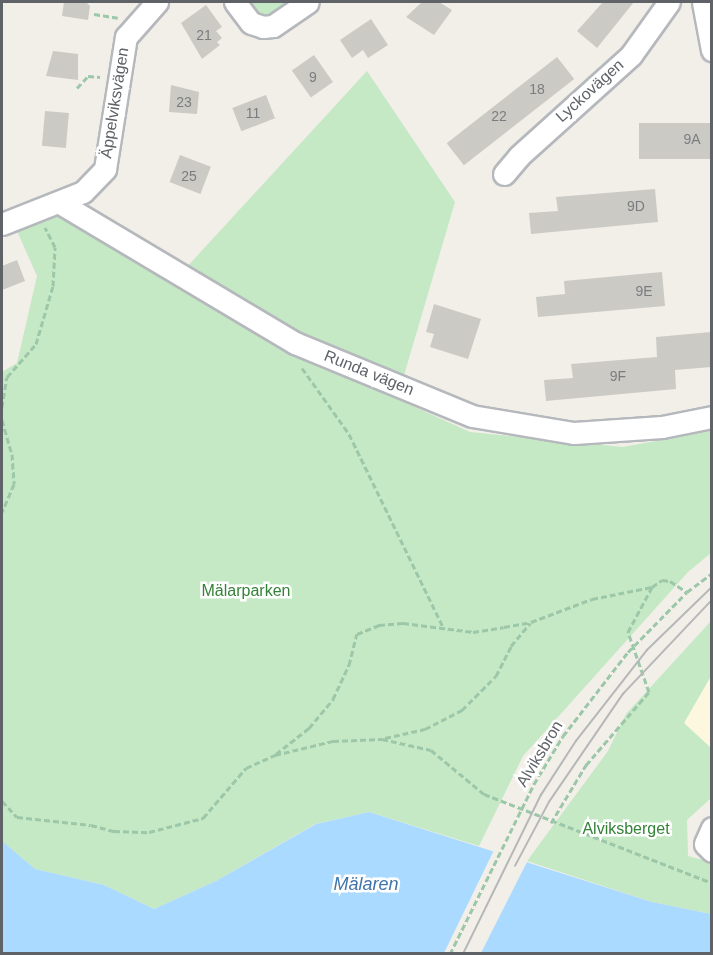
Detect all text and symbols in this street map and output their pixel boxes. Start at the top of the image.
house number: 21 [196,27,212,43]
street label: Äppelviksvägen [97,46,133,160]
street label: Lyckovägen [552,55,628,127]
house number: 9 [309,69,317,85]
house number: 18 [529,81,545,97]
house number: 23 [176,94,192,110]
house number: 11 [246,105,260,121]
house number: 22 [491,108,507,124]
house number: 9A [683,131,701,147]
house number: 25 [181,168,197,184]
house number: 9D [627,198,645,214]
house number: 9E [635,283,653,299]
street label: Runda vägen [321,346,417,400]
house number: 9F [610,368,626,384]
park label: Mälarparken [202,581,290,601]
street label: Alviksbron [513,717,567,791]
park label: Alviksberget [582,819,670,839]
water label: Mälaren [333,873,399,895]

